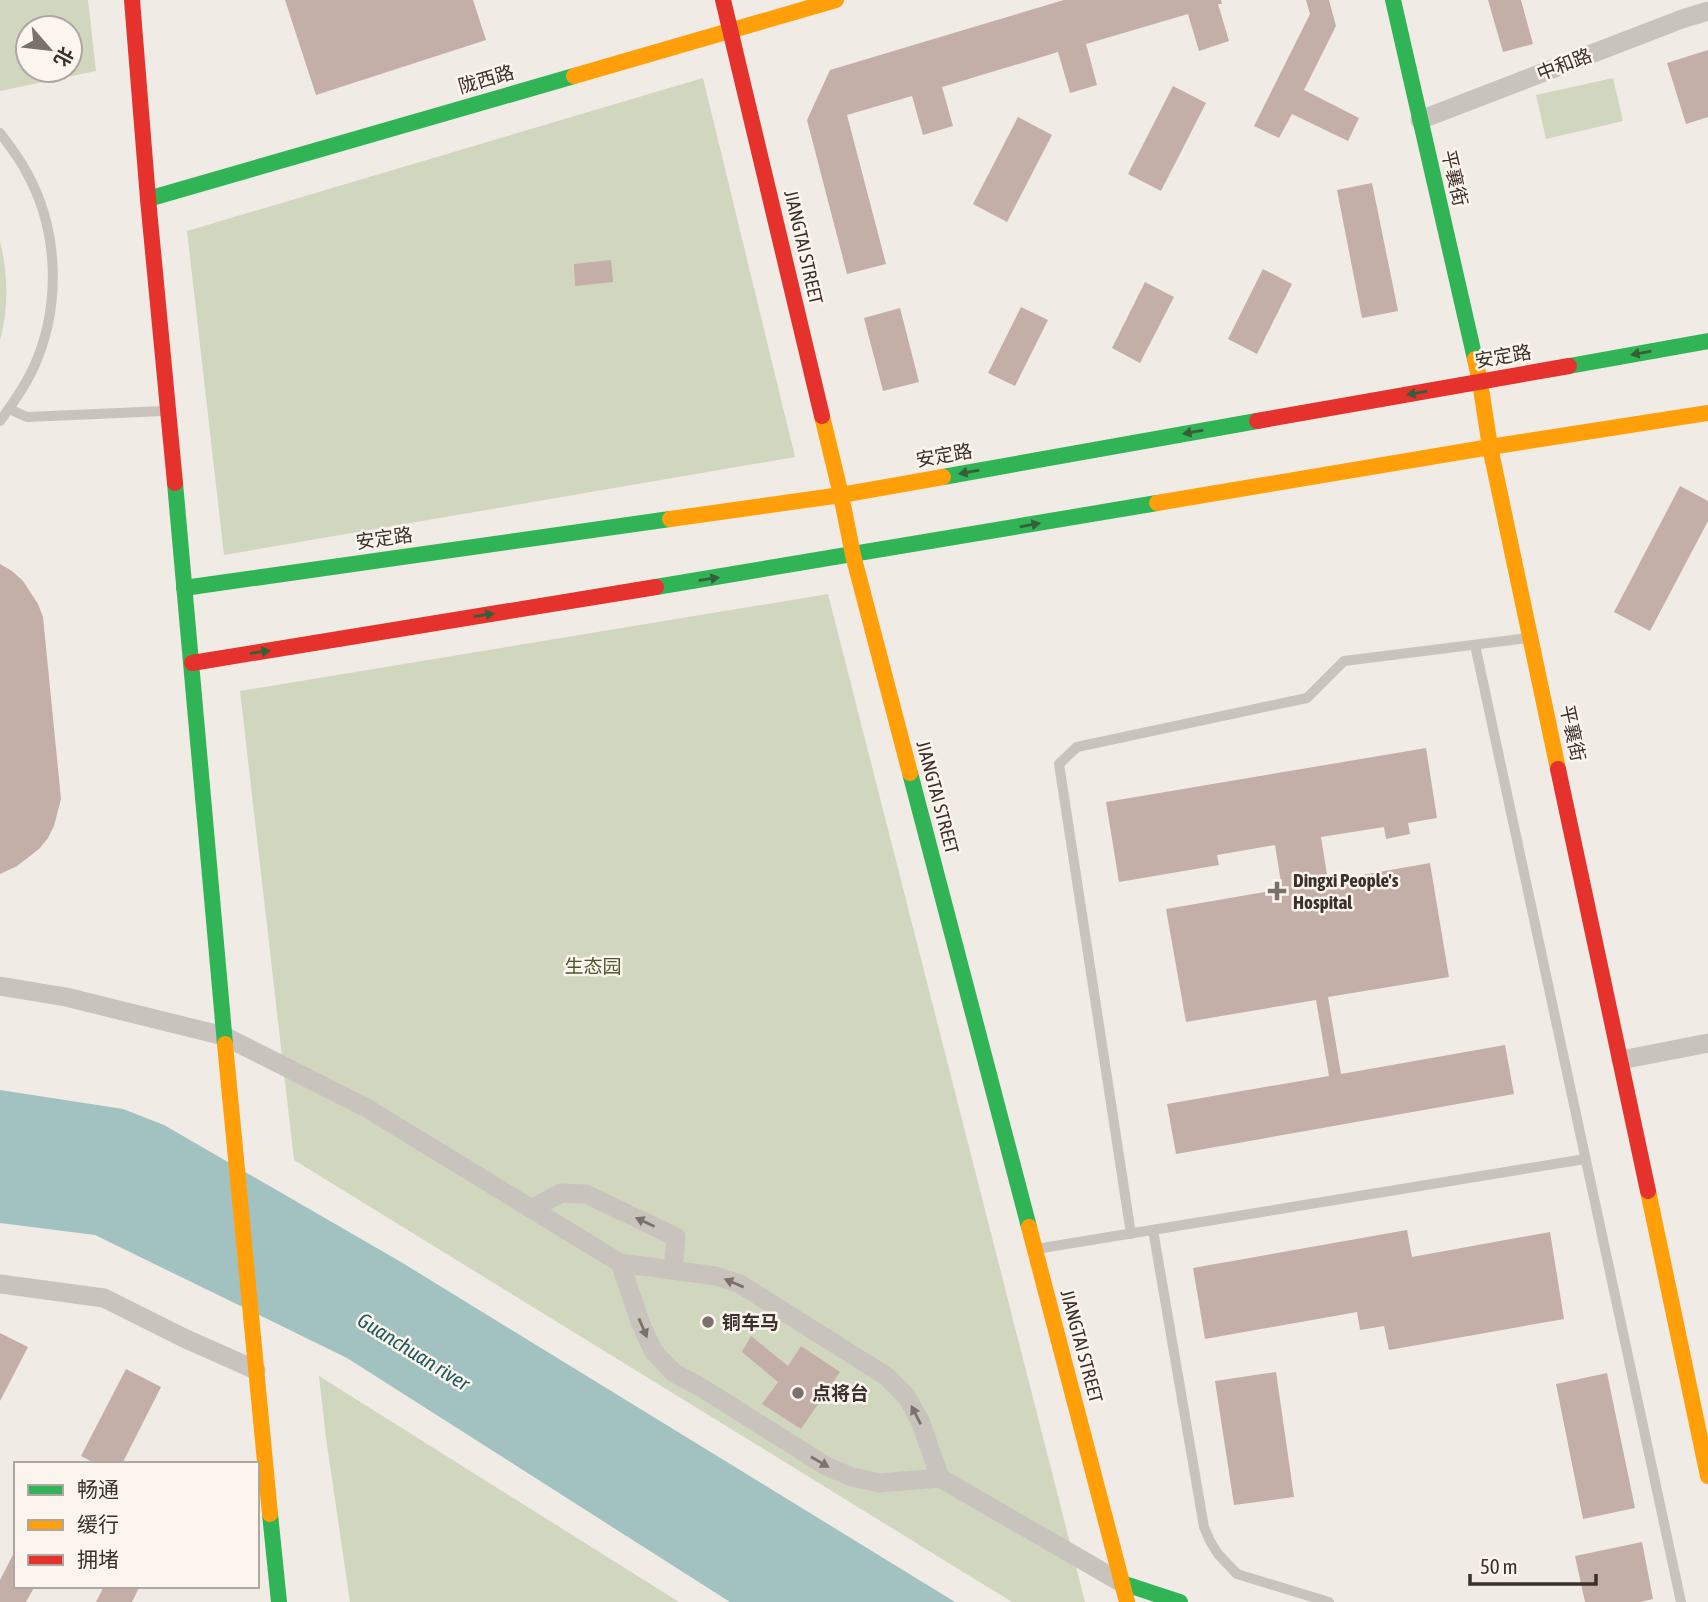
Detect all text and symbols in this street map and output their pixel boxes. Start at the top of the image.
north arrow [14,14,84,84]
text: 北 [50,43,78,71]
street label: 中和路 [1533,44,1595,84]
street label: 陇西路 [456,61,516,97]
street label: 平襄街 [1438,148,1472,208]
street label: JIANGTAI STREET [780,188,828,307]
street label: 安定路 [1473,340,1533,372]
one-way arrow [1630,348,1652,359]
one-way arrow [1406,388,1428,399]
one-way arrow [1182,427,1204,438]
street label: 安定路 [914,439,974,471]
one-way arrow [958,467,980,478]
one-way arrow [1019,519,1041,530]
street label: 安定路 [354,523,414,553]
one-way arrow [698,573,720,584]
one-way arrow [473,609,495,620]
one-way arrow [249,646,271,657]
street label: 平襄街 [1556,703,1590,763]
street label: JIANGTAI STREET [912,738,964,857]
place label: Dingxi People's Hospital [1293,869,1399,913]
marker: Dingxi People's Hospital [1267,881,1287,901]
park label: 生态园 [564,955,622,977]
one-way arrow [635,1216,655,1228]
one-way arrow [724,1277,744,1289]
street label: JIANGTAI STREET [1056,1287,1108,1406]
water label: Guanchuan river [354,1307,475,1395]
place label: 铜车马 [722,1311,779,1333]
marker: 铜车马 [700,1314,716,1330]
one-way arrow [638,1317,649,1338]
place label: 点将台 [812,1382,869,1404]
marker: 点将台 [790,1385,806,1401]
one-way arrow [910,1404,922,1424]
one-way arrow [811,1456,830,1468]
legend [14,1462,259,1588]
text: 畅通 [77,1477,119,1501]
text: 缓行 [77,1512,119,1536]
scale bar [1470,1542,1596,1586]
text: 拥堵 [77,1547,119,1571]
text: 50 m [1480,1554,1518,1578]

